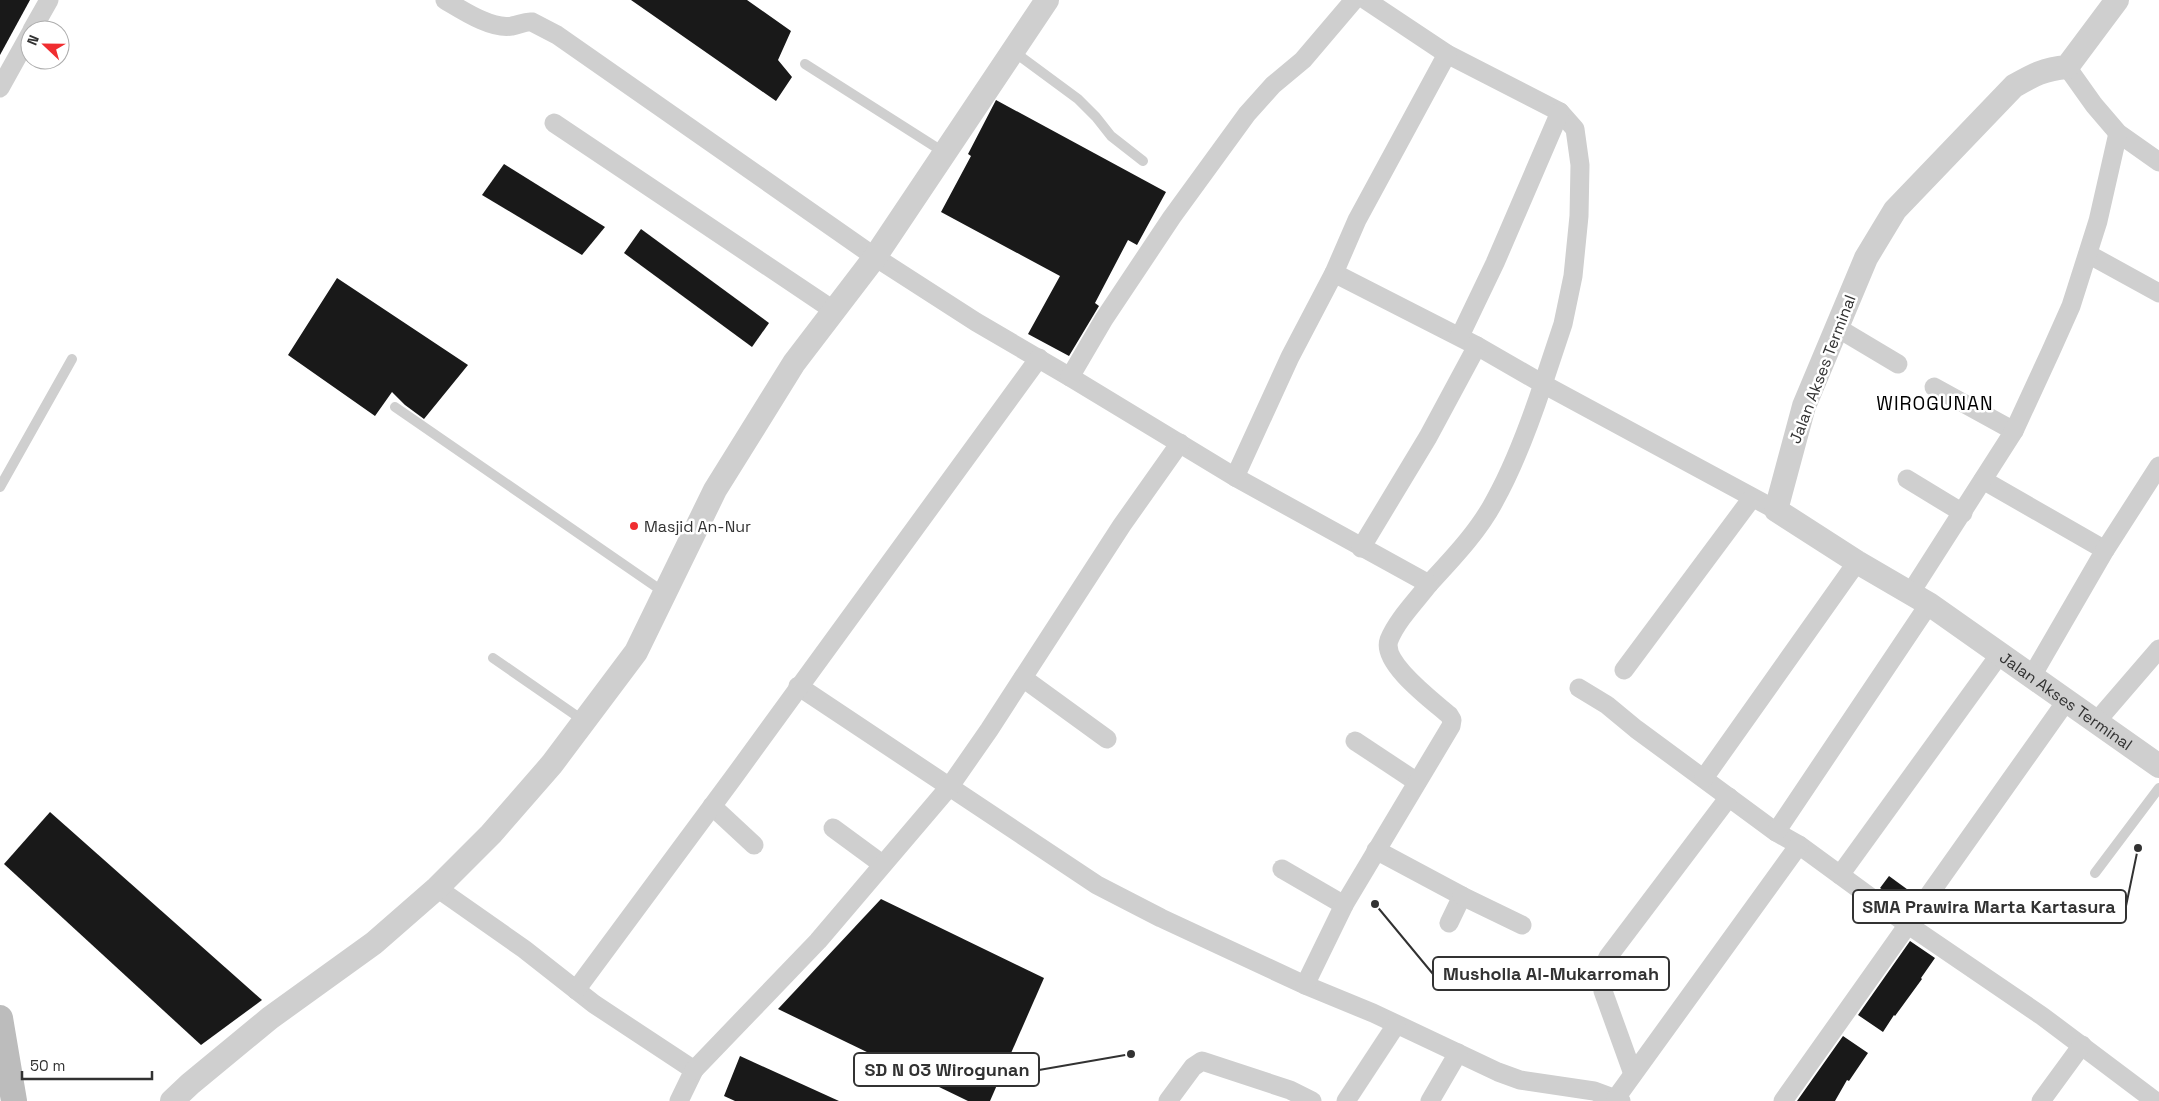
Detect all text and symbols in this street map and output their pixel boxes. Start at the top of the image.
north arrow [20,20,70,70]
text: N [23,32,43,48]
street label: Jalan Akses Terminal [1784,292,1861,446]
district label: WIROGUNAN [1876,391,1994,416]
place label: Masjid An-Nur [644,516,751,537]
marker: Masjid An-Nur [628,520,640,532]
street label: Jalan Akses Terminal [1995,647,2136,755]
callout: SMA Prawira Marta Kartasura [1853,890,2126,923]
text: SMA Prawira Marta Kartasura [1862,895,2116,918]
callout: Musholla Al-Mukarromah [1433,957,1669,990]
text: Musholla Al-Mukarromah [1443,962,1659,985]
scale bar [22,1048,152,1080]
callout: SD N 03 Wirogunan [854,1053,1039,1086]
text: 50 m [30,1056,65,1075]
text: SD N 03 Wirogunan [864,1058,1030,1081]

